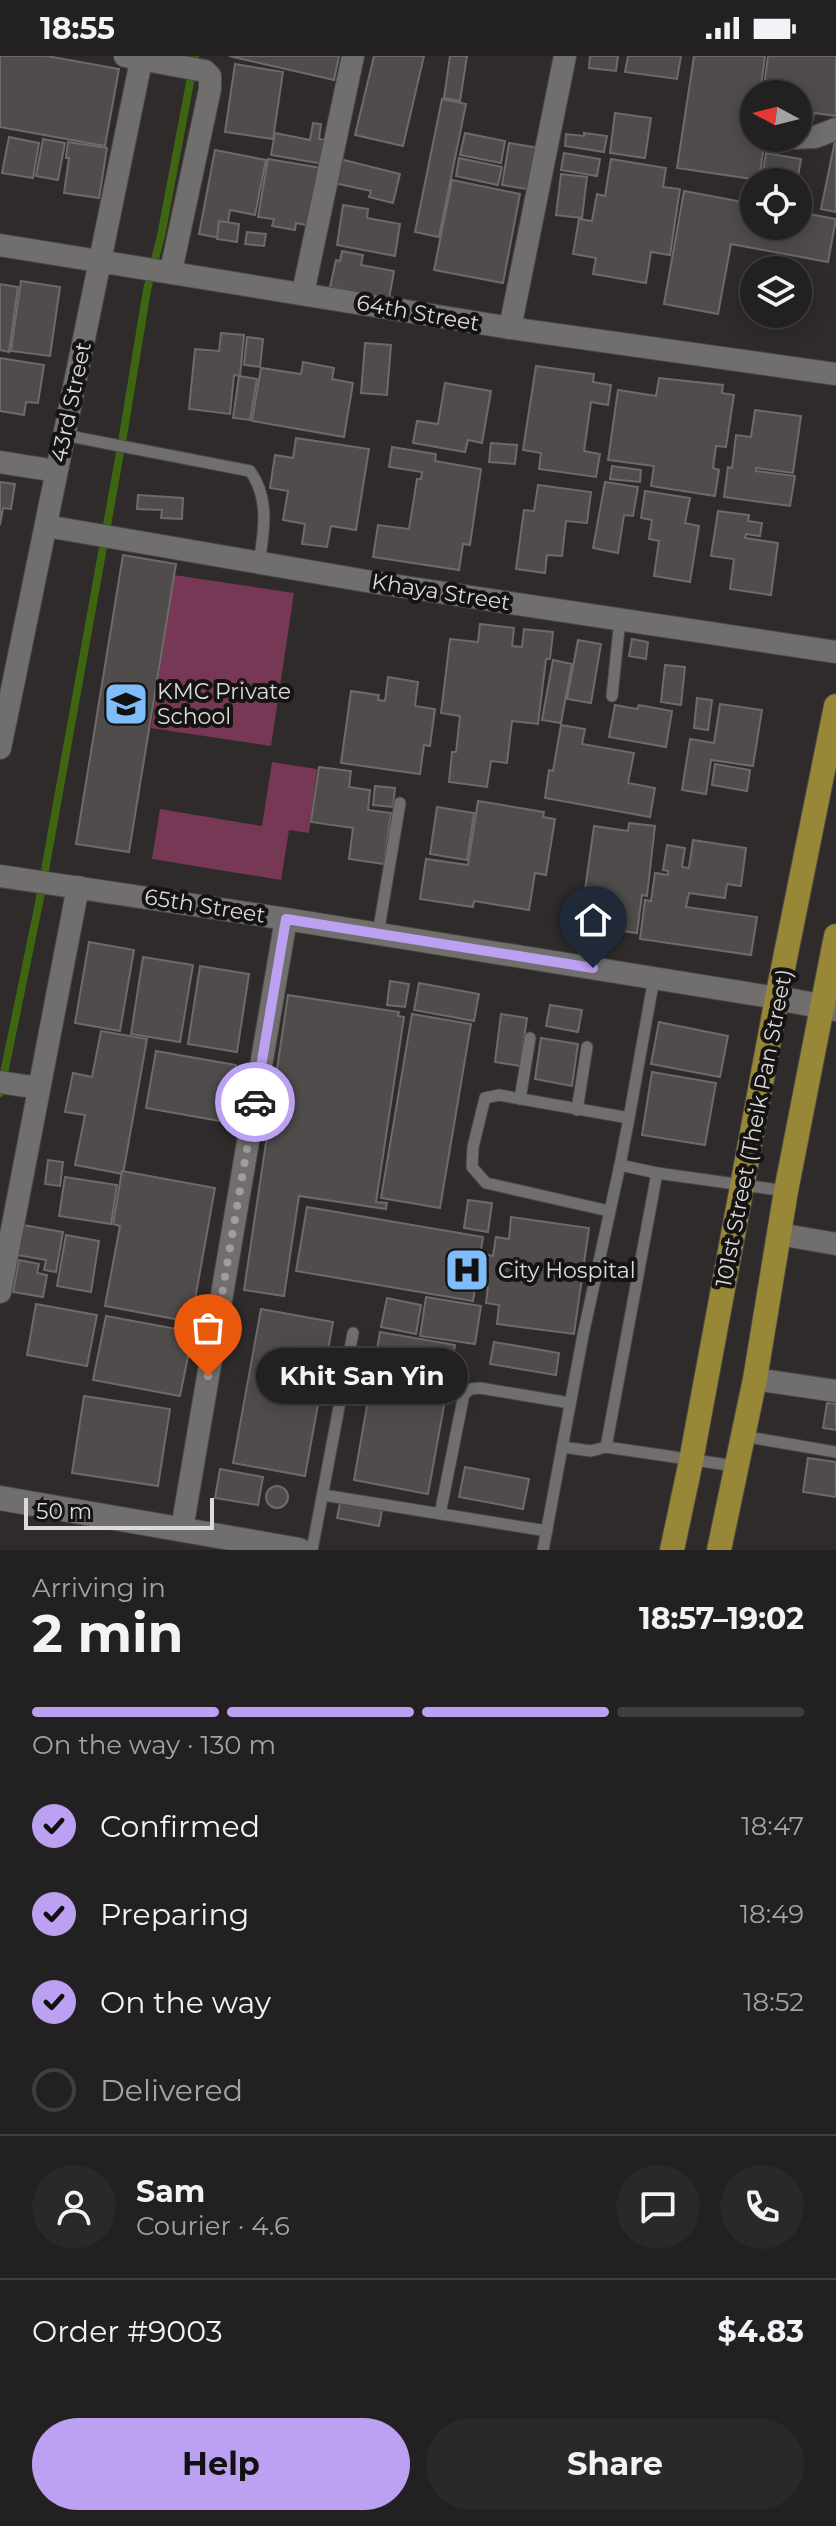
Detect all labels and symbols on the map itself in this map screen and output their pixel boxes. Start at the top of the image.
north arrow [740,80,812,152]
street label: 64th Street [355,289,481,337]
street label: 43rd Street [45,339,97,465]
street label: Khaya Street [370,568,512,616]
place label: KMC Private School [157,678,291,730]
school or university icon: KMC Private School [102,680,150,728]
street label: 65th Street [143,883,267,929]
pin [559,886,627,968]
street label: 101st Street (Theik Pan Street) [710,967,798,1289]
courier [215,1062,295,1142]
hospital icon: City Hospital [443,1246,491,1294]
place label: City Hospital [498,1257,636,1284]
pin [174,1294,242,1376]
callout: Khit San Yin [256,1348,468,1404]
scale bar [24,1494,214,1530]

